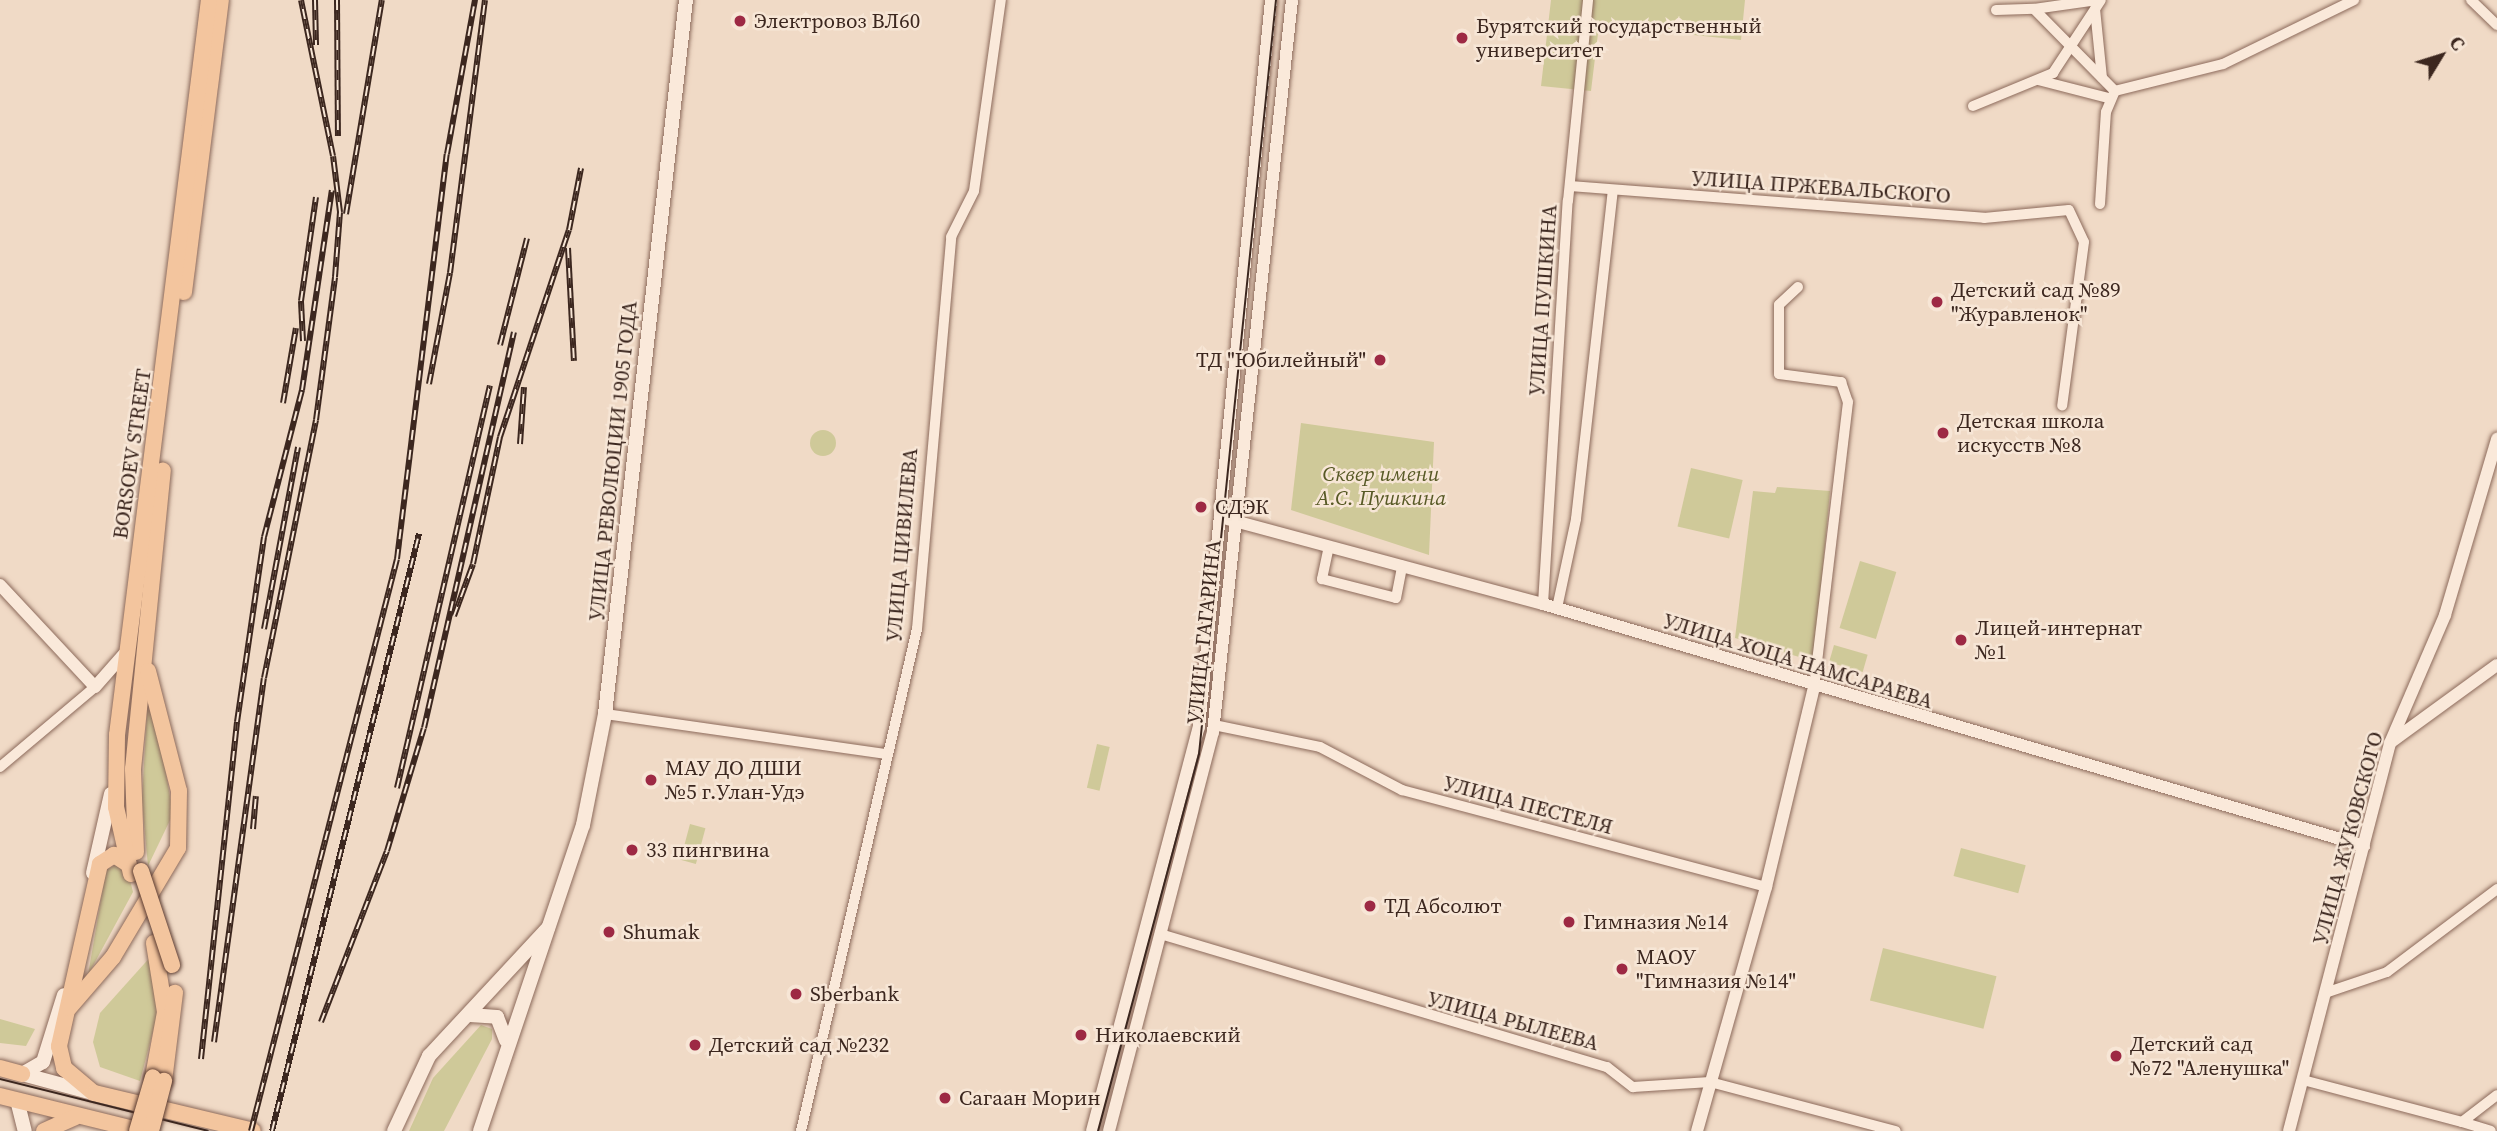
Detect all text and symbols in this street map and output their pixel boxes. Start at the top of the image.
place label: Электровоз ВЛ60 [754,8,920,34]
marker: Электровоз ВЛ60 [732,13,748,29]
place label: Бурятский государственный университет [1476,13,1762,63]
north arrow [2406,21,2476,91]
marker: Бурятский государственный университет [1454,30,1470,46]
text: С [2444,30,2471,56]
street label: УЛИЦА ПРЖЕВАЛЬСКОГО [1691,165,1951,209]
street label: УЛИЦА ПУШКИНА [1524,203,1562,397]
place label: Детский сад №89 "Журавленок" [1951,277,2121,327]
marker: Детский сад №89 "Журавленок" [1929,294,1945,310]
street label: УЛИЦА РЕВОЛЮЦИИ 1905 ГОДА [584,300,642,622]
place label: ТД "Юбилейный" [1196,347,1366,373]
marker: ТД "Юбилейный" [1372,352,1388,368]
street label: BORSOEV STREET [108,367,156,541]
place label: Детская школа искусств №8 [1957,408,2105,458]
marker: Детская школа искусств №8 [1935,425,1951,441]
street label: УЛИЦА ЦИВИЛЕВА [881,447,923,643]
park label: Сквер имени А.С. Пушкина [1316,461,1446,511]
place label: СДЭК [1215,494,1269,520]
marker: СДЭК [1193,499,1209,515]
street label: УЛИЦА ГАГАРИНА [1182,538,1226,726]
street label: УЛИЦА ХОЦА НАМСАРАЕВА [1660,608,1936,714]
place label: Лицей-интернат №1 [1975,615,2142,665]
marker: Лицей-интернат №1 [1953,632,1969,648]
street label: УЛИЦА ЖУКОВСКОГО [2307,729,2389,947]
place label: МАУ ДО ДШИ №5 г.Улан-Удэ [665,755,805,805]
street label: УЛИЦА ПЕСТЕЛЯ [1441,770,1615,840]
marker: МАУ ДО ДШИ №5 г.Улан-Удэ [643,772,659,788]
place label: 33 пингвина [646,837,770,863]
marker: 33 пингвина [624,842,640,858]
place label: ТД Абсолют [1384,893,1501,919]
marker: ТД Абсолют [1362,898,1378,914]
place label: Гимназия №14 [1583,909,1728,935]
marker: Гимназия №14 [1561,914,1577,930]
place label: Shumak [623,919,699,945]
marker: Shumak [601,924,617,940]
place label: МАОУ "Гимназия №14" [1636,944,1796,994]
marker: МАОУ "Гимназия №14" [1614,961,1630,977]
place label: Sberbank [810,981,899,1007]
marker: Sberbank [788,986,804,1002]
street label: УЛИЦА РЫЛЕЕВА [1425,986,1601,1056]
place label: Николаевский [1095,1022,1241,1048]
marker: Николаевский [1073,1027,1089,1043]
place label: Детский сад №72 "Аленушка" [2130,1031,2289,1081]
place label: Детский сад №232 [709,1032,889,1058]
marker: Детский сад №232 [687,1037,703,1053]
marker: Детский сад №72 "Аленушка" [2108,1048,2124,1064]
place label: Сагаан Морин [959,1085,1101,1111]
marker: Сагаан Морин [937,1090,953,1106]

